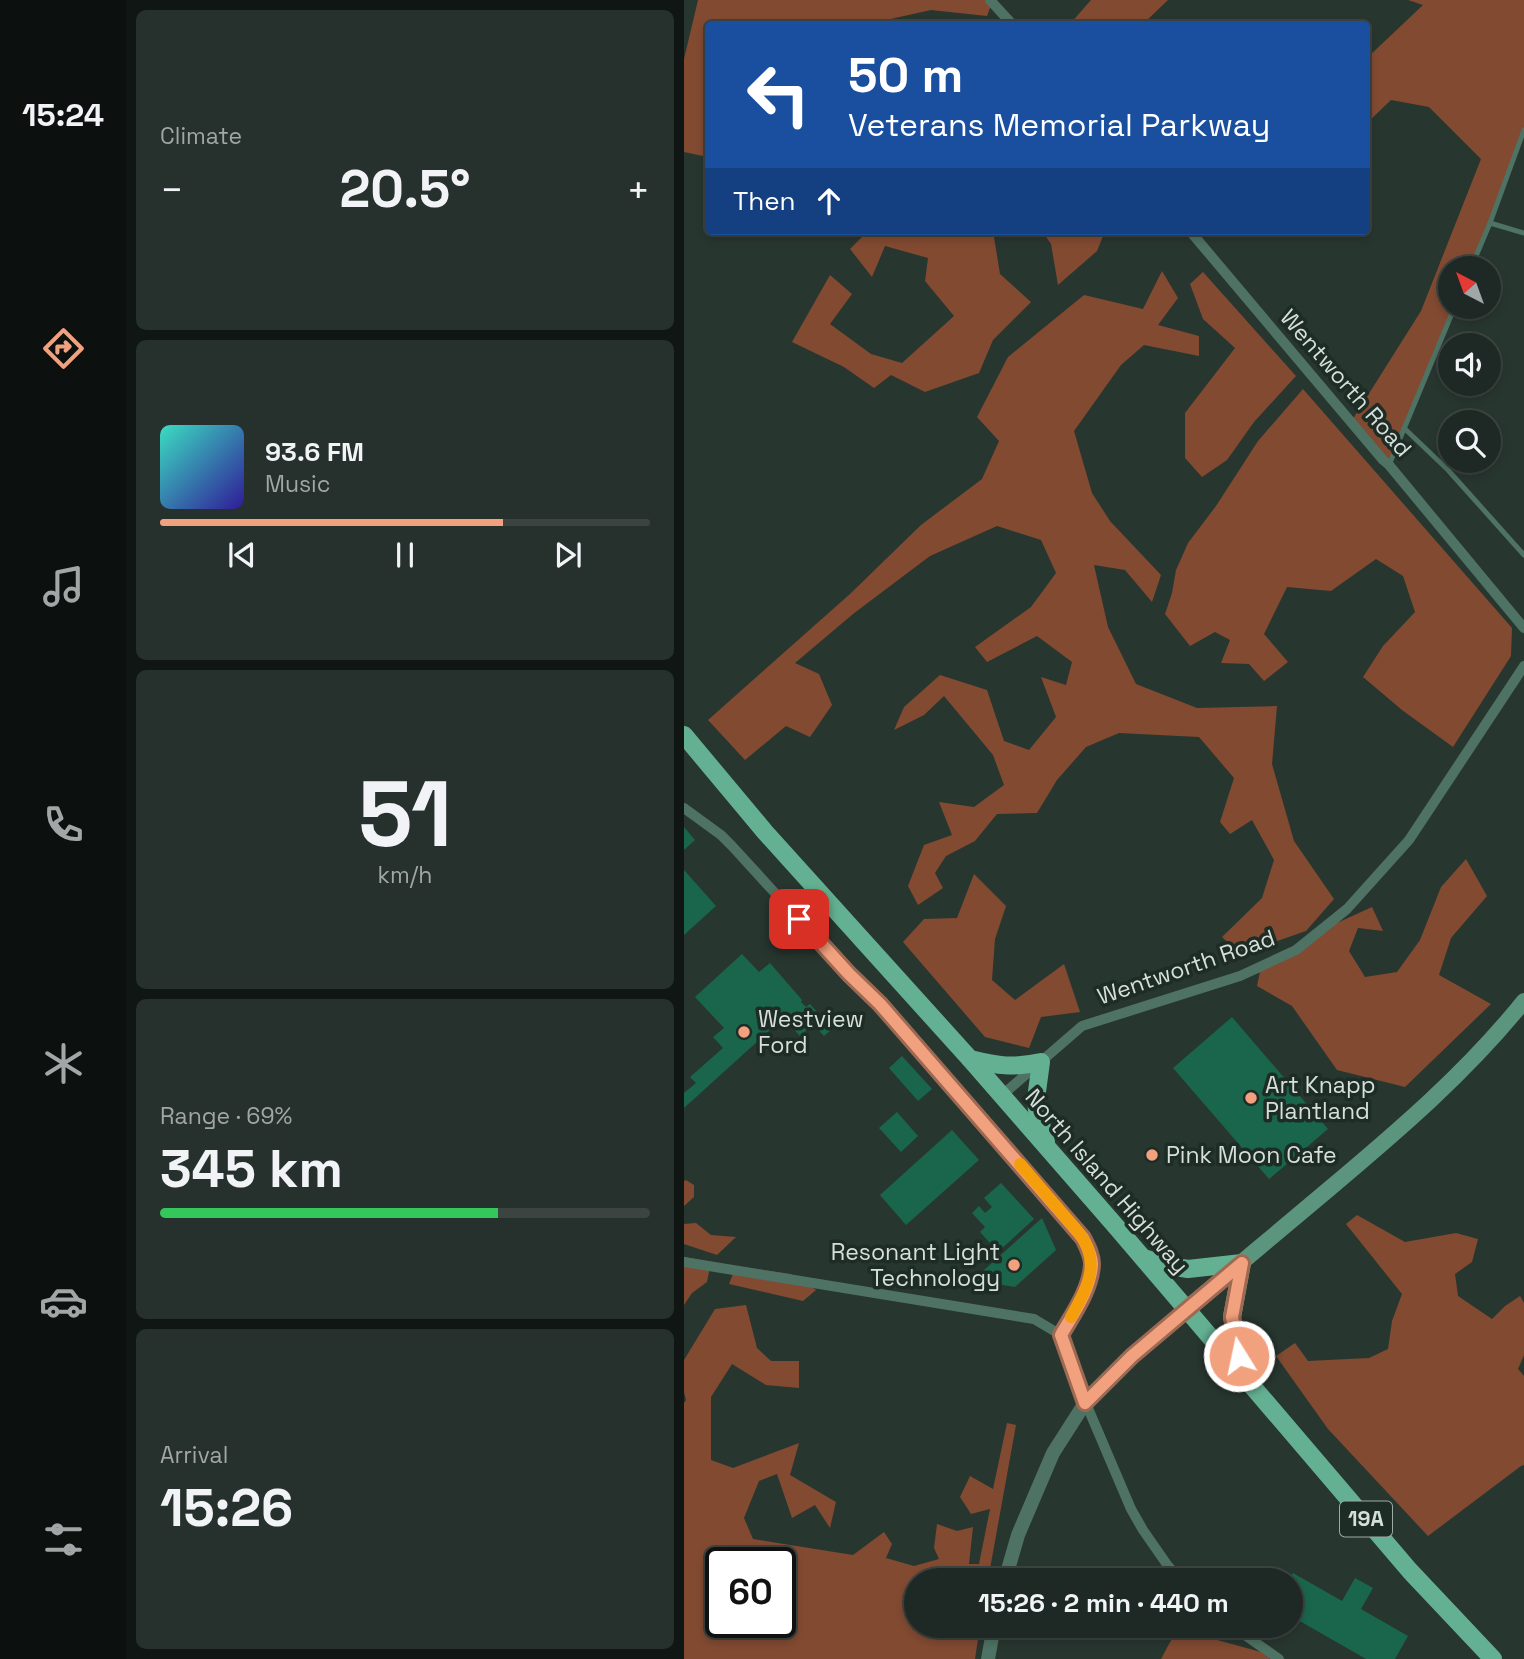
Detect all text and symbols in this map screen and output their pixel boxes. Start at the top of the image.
text: 50 m [848,44,963,106]
icon: left [733,49,824,140]
text: 15:24 [22,95,104,135]
text: Veterans Memorial Parkway [848,105,1270,145]
text: Climate [160,121,242,151]
text: 20.5° [339,156,471,222]
text: − [160,166,184,214]
text: + [626,166,650,214]
icon: ahead [810,182,848,220]
text: Then [733,184,796,218]
north arrow [1438,256,1501,318]
map controls [1438,256,1501,473]
street label: Wentworth Road [1274,303,1418,463]
icon: directions [39,324,88,373]
button: sound [1438,333,1501,396]
button: search [1438,410,1501,473]
text: 93.6 FM [265,435,364,469]
text: Music [265,469,330,499]
icon: previous [223,536,261,574]
icon: pause [386,536,424,574]
icon: next [549,536,587,574]
icon: music [39,562,88,611]
text: 51 [358,756,452,873]
icon: phone [39,800,88,849]
text: km/h [378,860,432,890]
pin [769,889,829,949]
icon: arrive [780,900,818,938]
street label: Wentworth Road [1093,923,1279,1011]
place label: Westview Ford [758,1004,864,1060]
marker: Westview Ford [736,1024,752,1040]
icon: climate [39,1039,88,1088]
place label: Art Knapp Plantland [1265,1070,1376,1126]
street label: North Island Highway [1019,1083,1195,1279]
marker: Art Knapp Plantland [1243,1090,1259,1106]
text: Range · 69% [160,1101,292,1131]
text: 345 km [160,1136,343,1202]
place label: Pink Moon Cafe [1166,1140,1337,1170]
marker: Pink Moon Cafe [1144,1147,1160,1163]
place label: Resonant Light Technology [831,1237,1000,1293]
marker: Resonant Light Technology [1006,1257,1022,1273]
icon: car [39,1277,88,1326]
position arrow [1202,1319,1276,1393]
text: Arrival [160,1440,228,1470]
text: 15:26 [160,1475,293,1541]
road number: 19A [1340,1502,1392,1536]
icon: filters [39,1515,88,1564]
speed limit sign: 60 [705,1547,796,1638]
text: 15:26 · 2 min · 440 m [978,1586,1229,1620]

